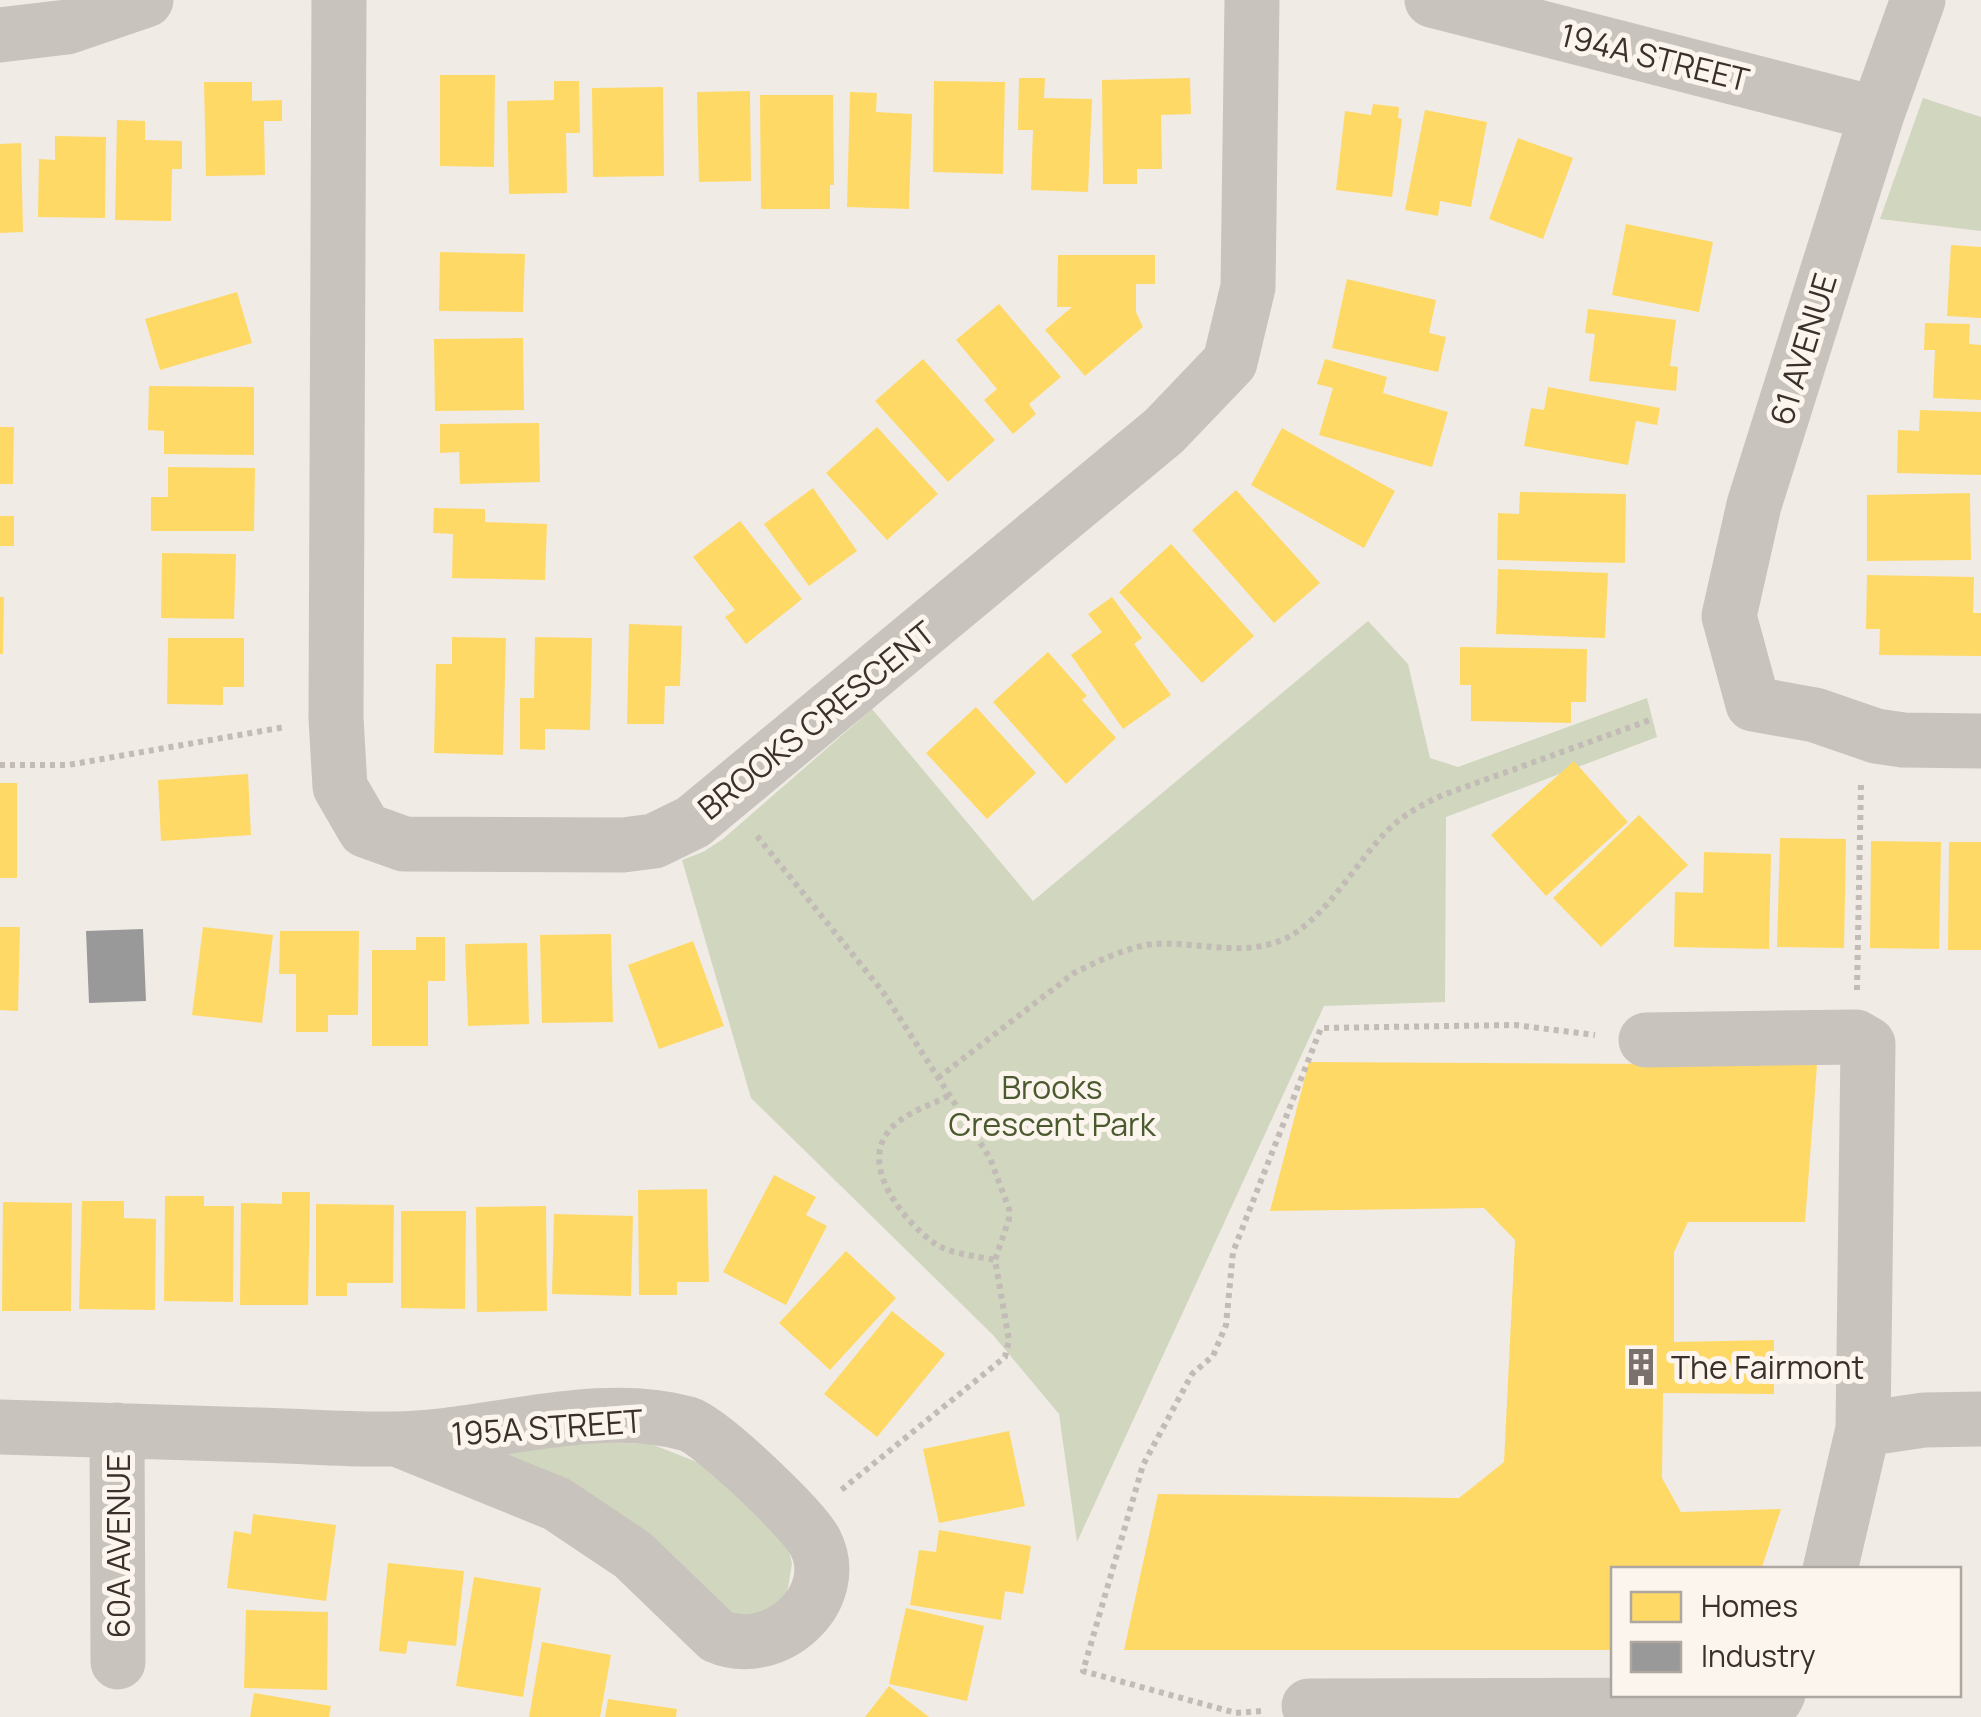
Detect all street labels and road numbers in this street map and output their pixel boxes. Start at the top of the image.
street label: 194A STREET [1556,12,1754,102]
street label: 61 AVENUE [1759,268,1847,430]
street label: BROOKS CRESCENT [688,611,944,829]
street label: 195A STREET [450,1398,644,1456]
street label: 60A AVENUE [96,1454,140,1638]

